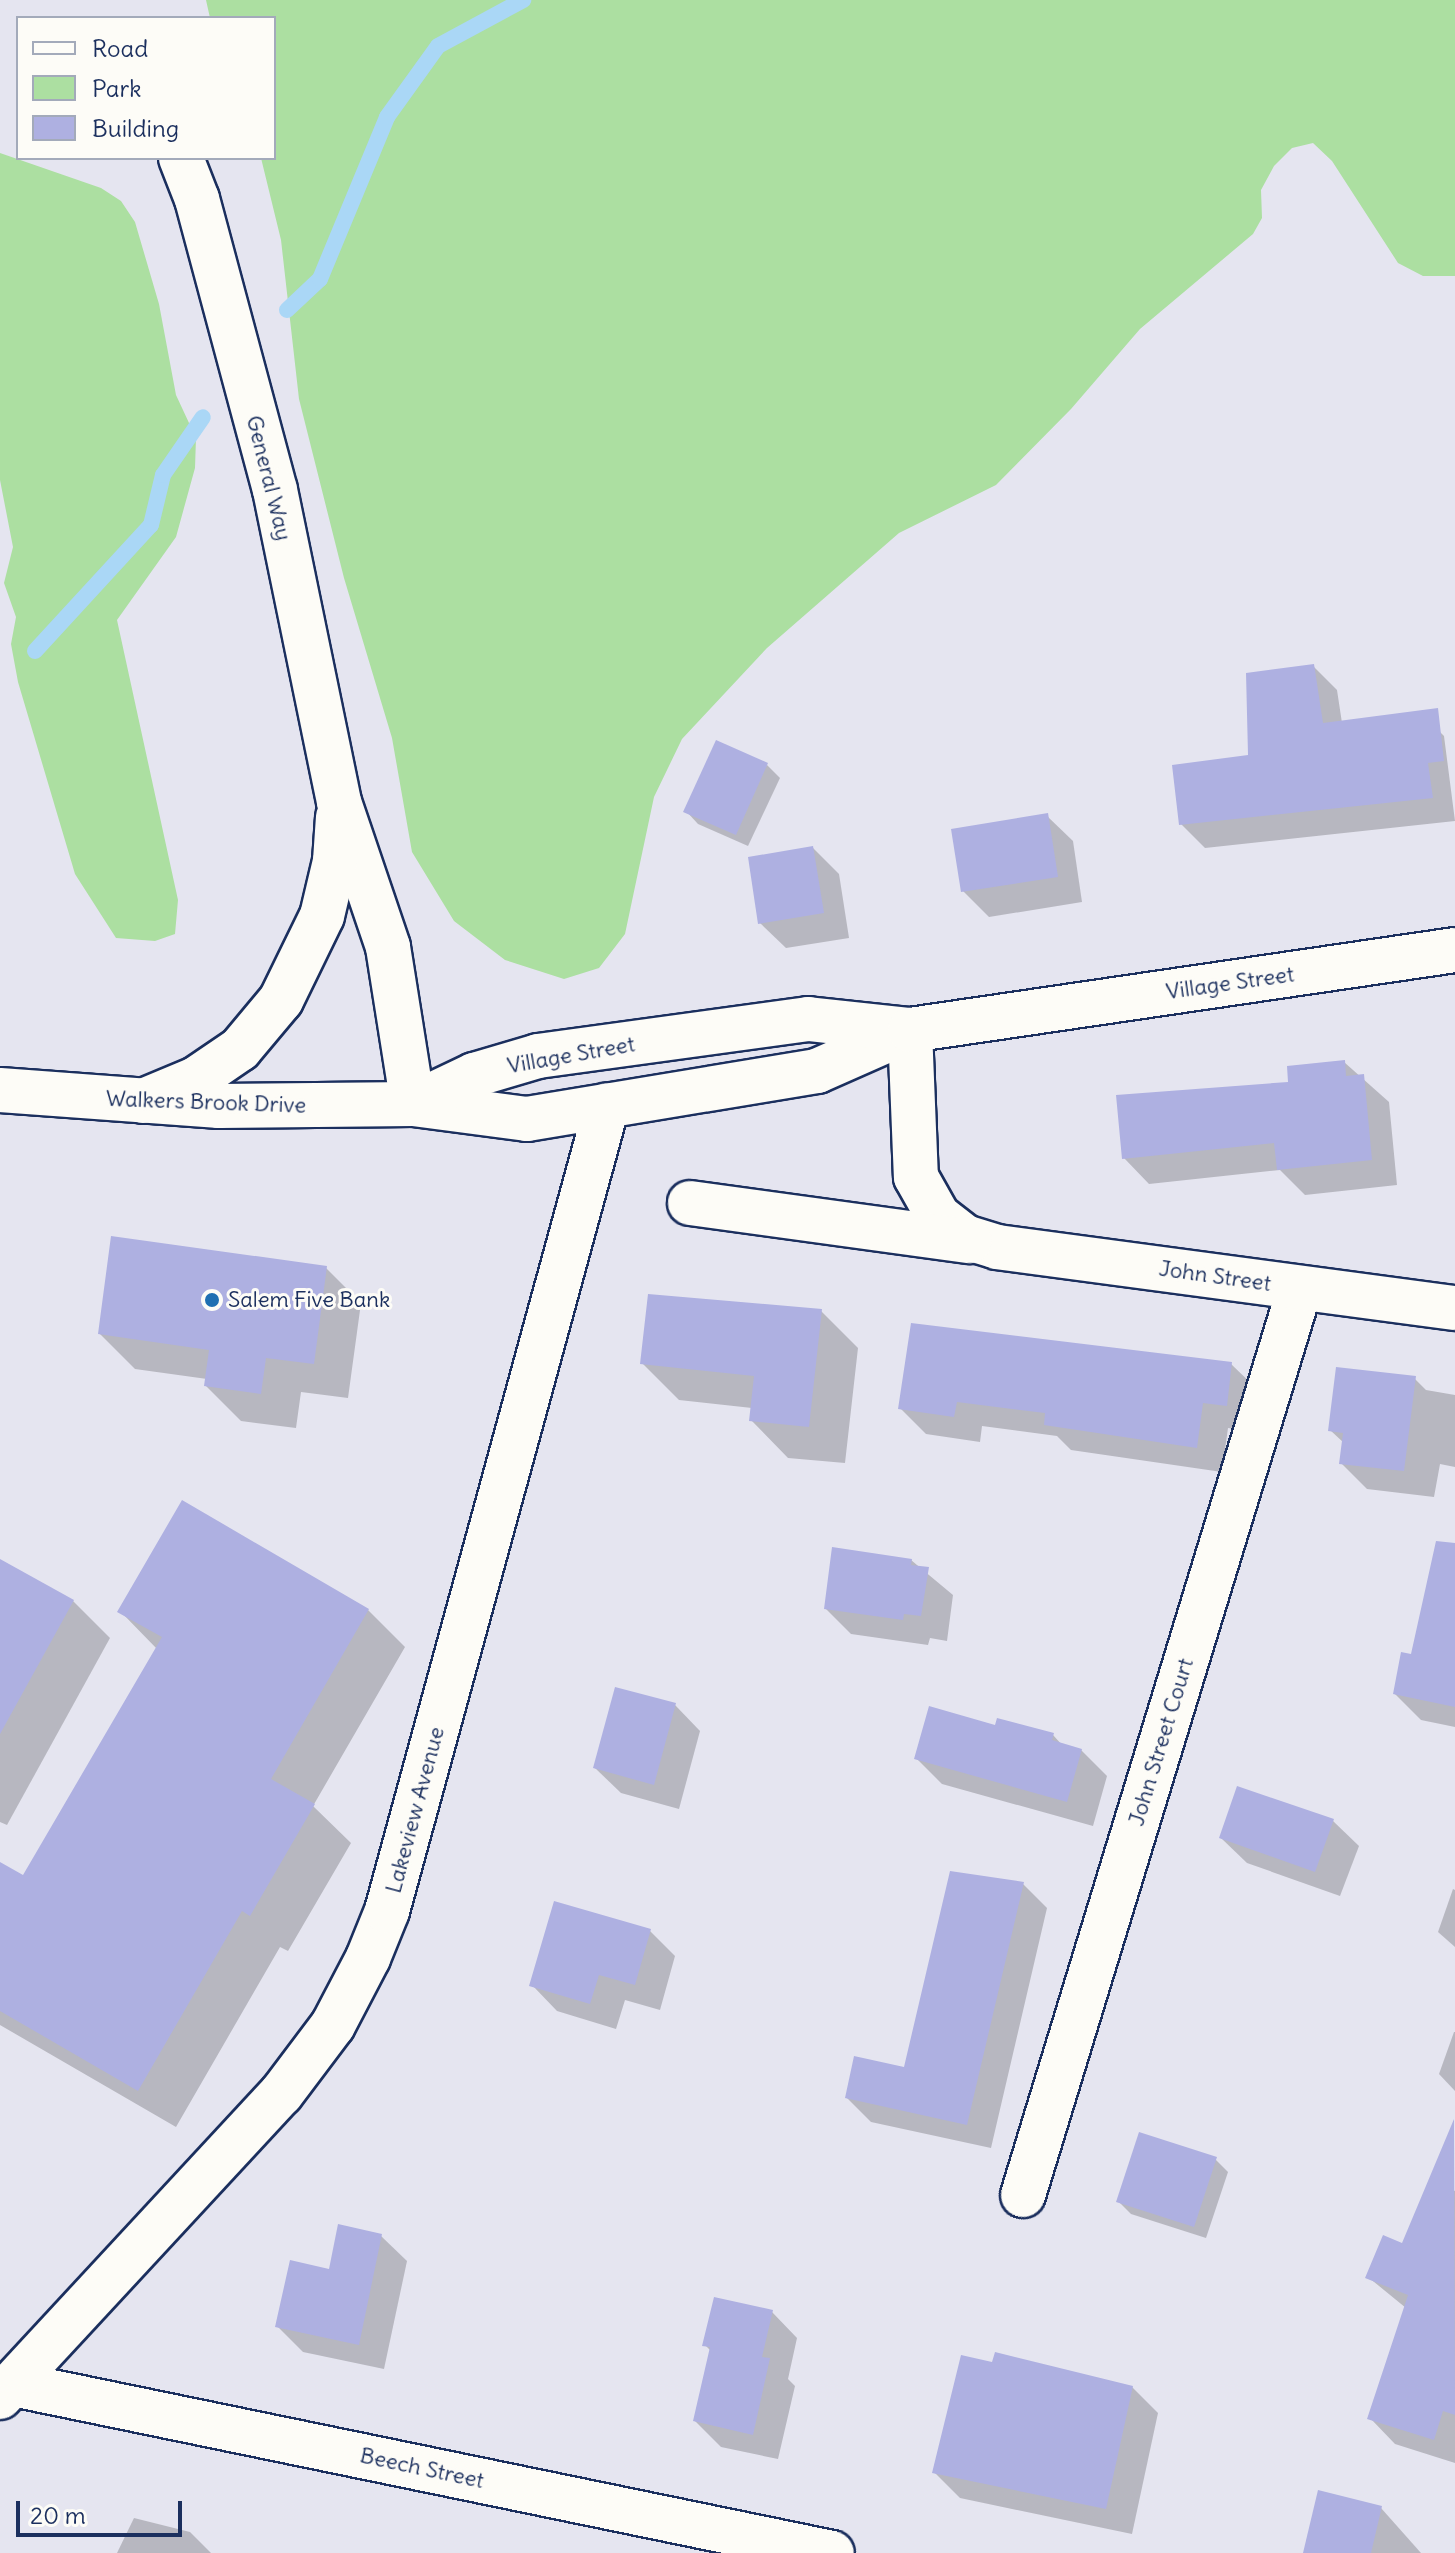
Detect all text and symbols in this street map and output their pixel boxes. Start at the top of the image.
legend [16,16,276,160]
text: Road [92,33,148,63]
text: Park [92,73,142,103]
text: Building [92,113,179,143]
street label: General Way [241,413,297,543]
street label: Village Street [1164,961,1296,1005]
street label: Village Street [505,1031,637,1079]
street label: Walkers Brook Drive [105,1085,307,1119]
street label: John Street [1157,1255,1273,1297]
place label: Salem Five Bank [228,1287,390,1313]
marker: Salem Five Bank [203,1291,221,1309]
street label: John Street Court [1123,1655,1199,1829]
street label: Lakeview Avenue [380,1724,450,1896]
street label: Beech Street [358,2442,486,2494]
scale bar [20,2485,186,2535]
text: 20 m [30,2500,86,2530]

